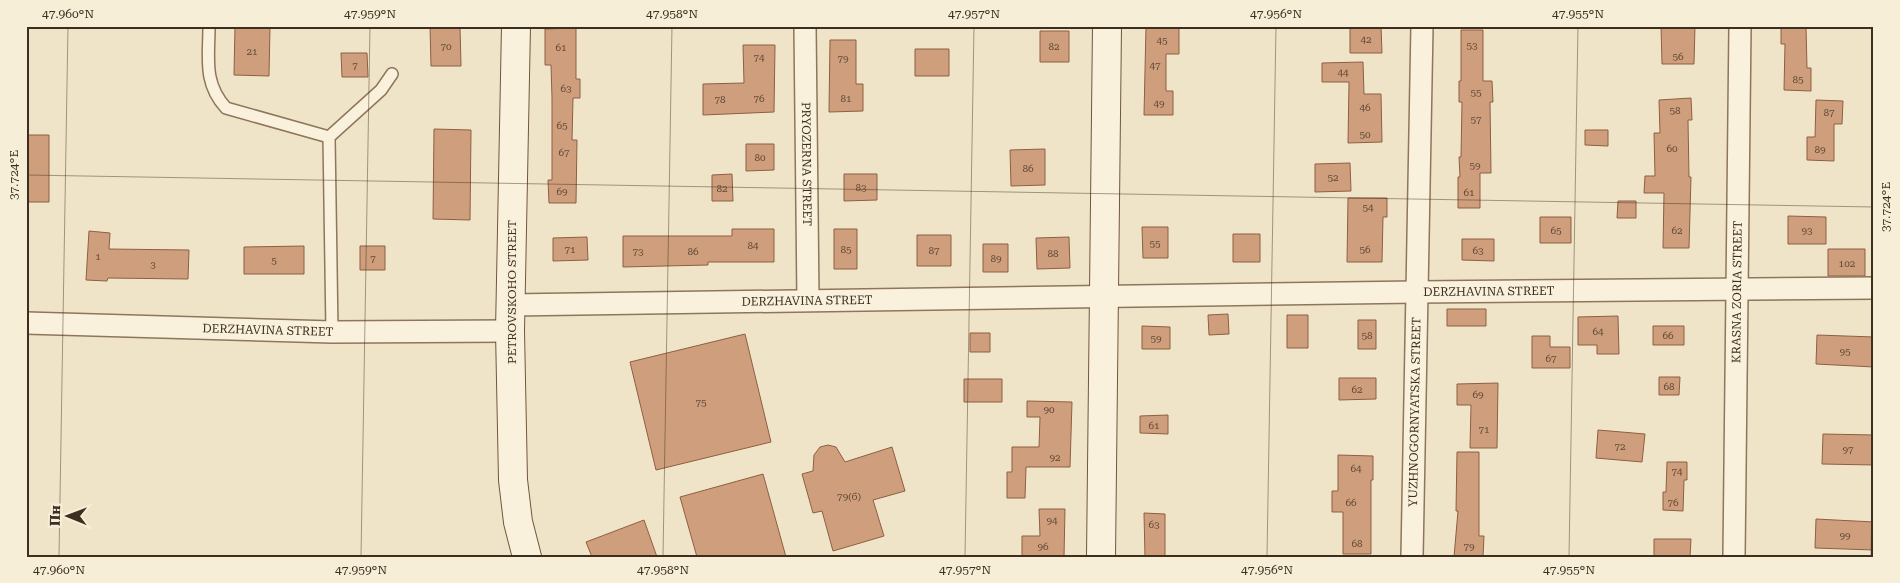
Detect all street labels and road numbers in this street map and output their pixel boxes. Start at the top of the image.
street label: PRYOZERNA STREET [799,102,814,226]
street label: PETROVSKOHO STREET [505,220,519,364]
street label: KRASNA ZORIA STREET [1729,221,1745,363]
street label: DERZHAVINA STREET [1423,284,1555,299]
street label: DERZHAVINA STREET [741,293,873,309]
street label: YUZHNOGORNYATSKA STREET [1406,317,1424,507]
street label: DERZHAVINA STREET [202,321,334,339]

